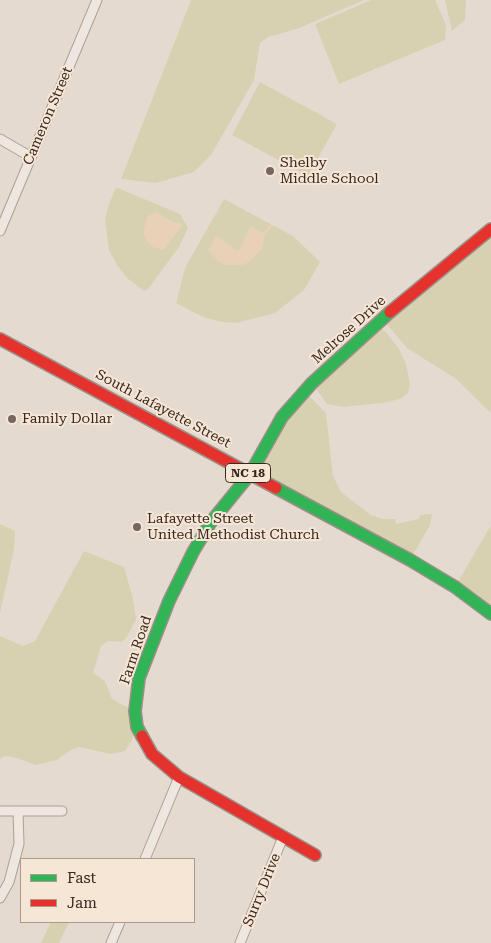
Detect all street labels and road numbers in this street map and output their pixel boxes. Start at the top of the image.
street label: Cameron Street [20,64,76,168]
street label: Melrose Drive [309,292,389,368]
street label: South Lafayette Street [93,366,233,452]
road number: NC 18 [226,463,270,482]
street label: Farm Road [116,613,156,687]
street label: Surry Drive [240,851,284,929]

